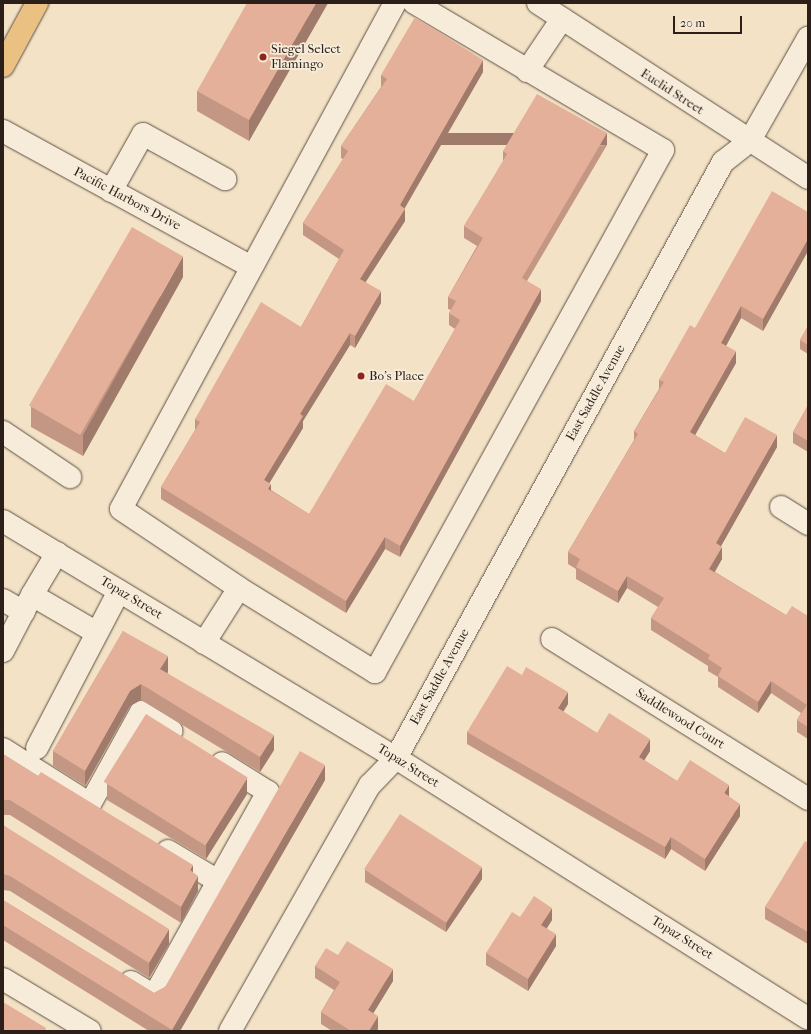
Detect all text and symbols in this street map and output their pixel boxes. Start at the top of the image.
scale bar [675,8,744,34]
text: 20 m [680,16,705,30]
place label: Siegel Select Flamingo [271,42,341,73]
marker: Siegel Select Flamingo [258,52,268,62]
street label: Euclid Street [637,66,707,118]
street label: Pacific Harbors Drive [71,164,183,234]
street label: East Saddle Avenue [563,342,629,444]
place label: Bo's Place [369,368,424,384]
marker: Bo's Place [356,371,366,381]
street label: Topaz Street [97,573,165,623]
street label: East Saddle Avenue [407,626,473,728]
street label: Saddlewood Court [633,685,727,753]
street label: Topaz Street [374,741,442,791]
street label: Topaz Street [648,913,716,963]

